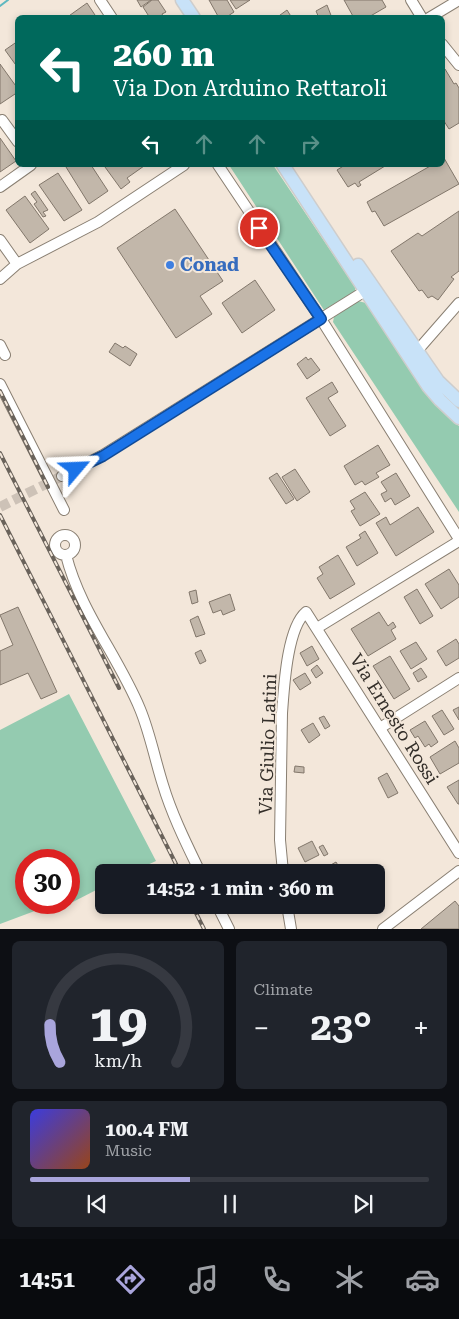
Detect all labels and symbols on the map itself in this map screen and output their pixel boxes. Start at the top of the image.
pin [238,207,280,249]
place label: Conad [180,254,239,275]
marker: Conad [164,259,176,271]
position arrow [49,442,101,494]
street label: Via Ernesto Rossi [346,650,443,788]
street label: Via Giulio Latini [255,673,280,815]
speed limit sign: 30 [15,849,80,914]

